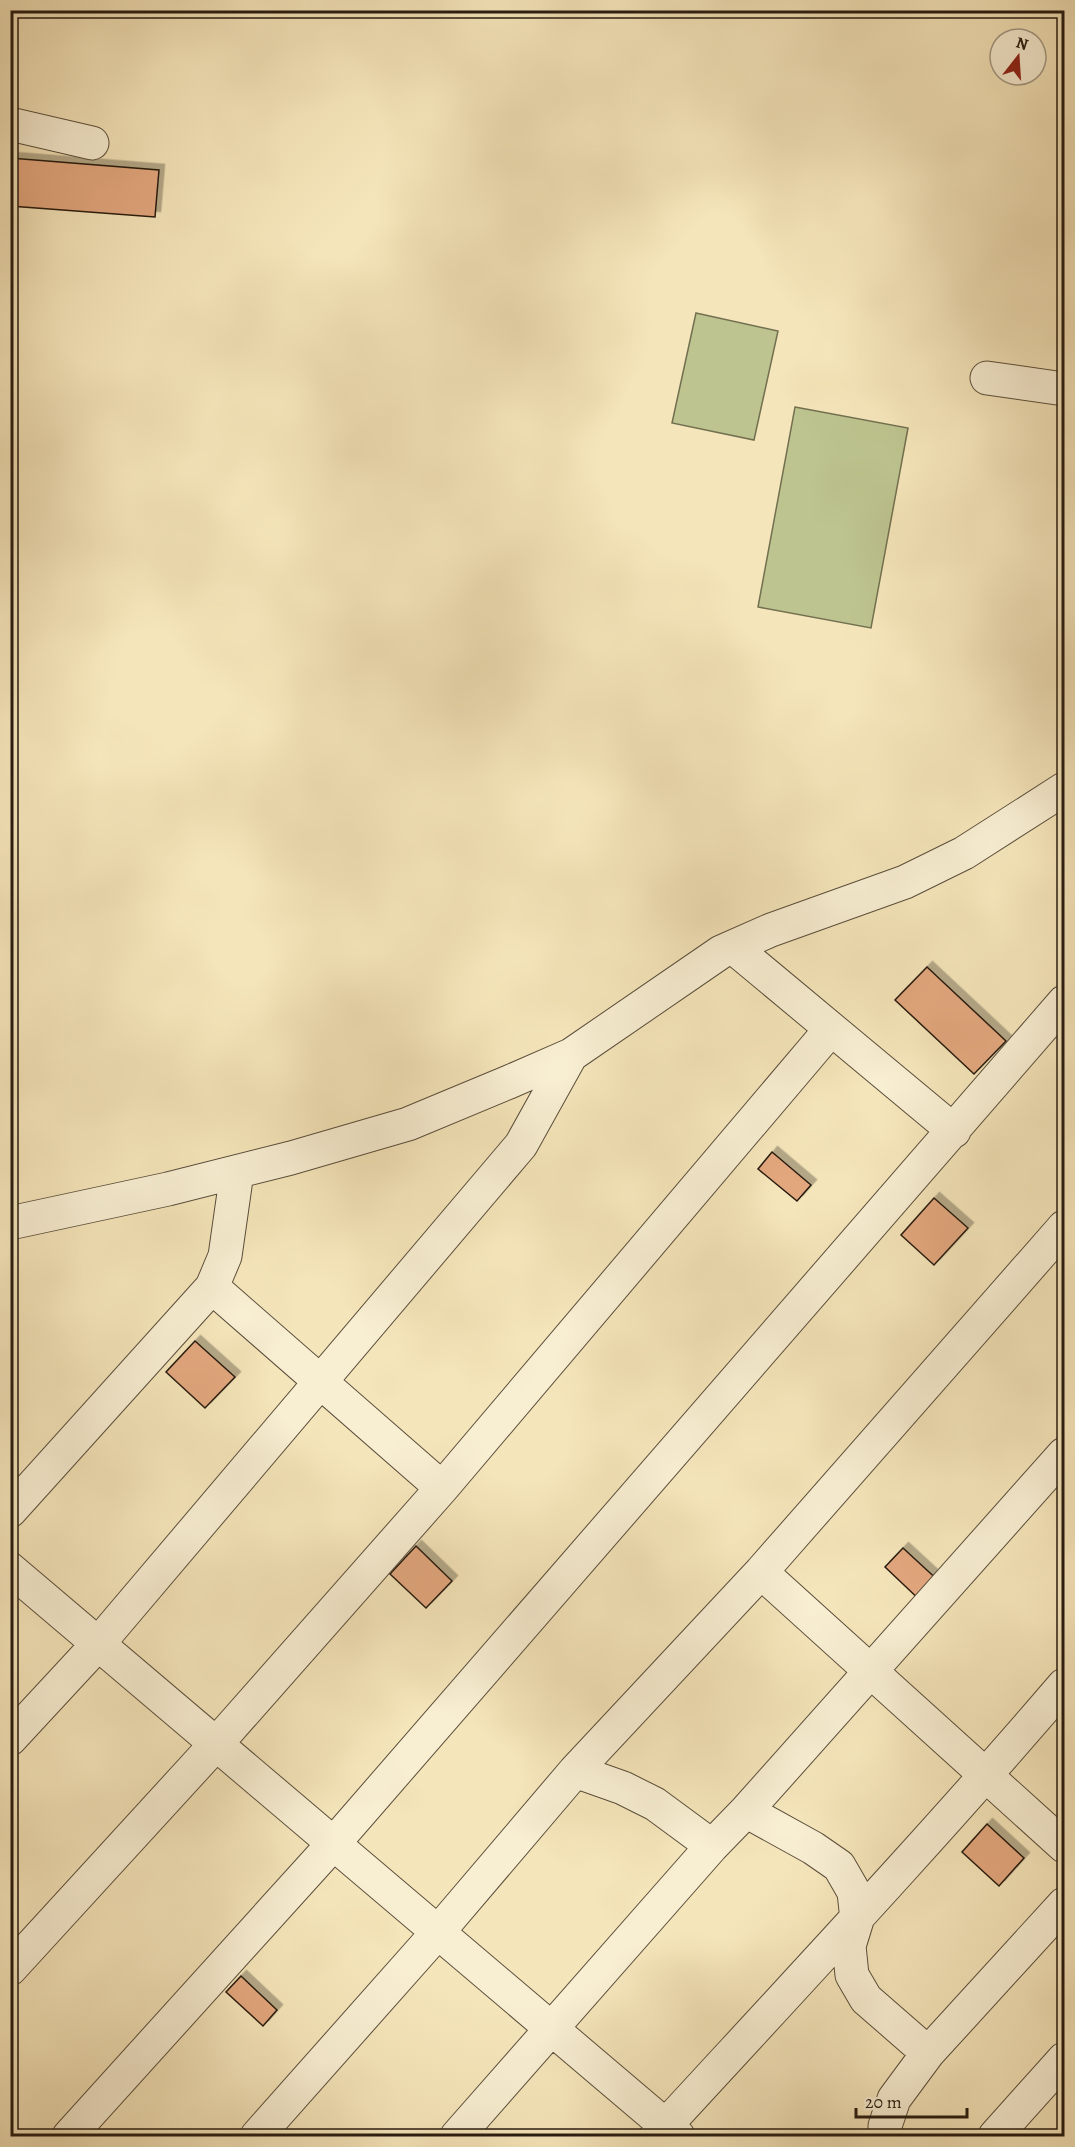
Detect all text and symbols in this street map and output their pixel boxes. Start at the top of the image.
north arrow [988,27,1048,87]
text: N [1013,31,1031,56]
scale bar [856,2081,967,2119]
text: 20 m [865,2090,902,2114]

